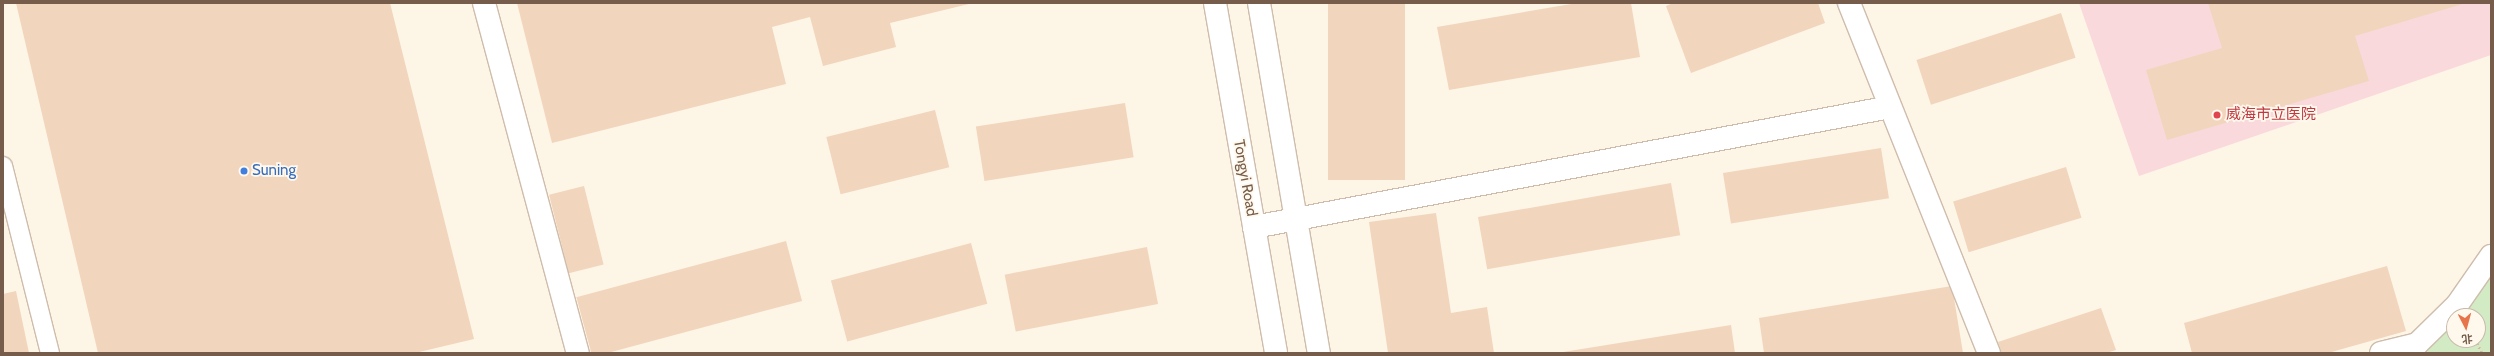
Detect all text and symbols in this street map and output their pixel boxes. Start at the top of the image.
place label: 威海市立医院 [2226,106,2316,124]
marker: 威海市立医院 [2211,109,2223,121]
street label: Tongyi Road [1229,138,1261,218]
place label: Suning [252,162,296,180]
marker: Suning [239,166,249,176]
north arrow [2446,308,2486,348]
text: 北 [2461,331,2473,346]

